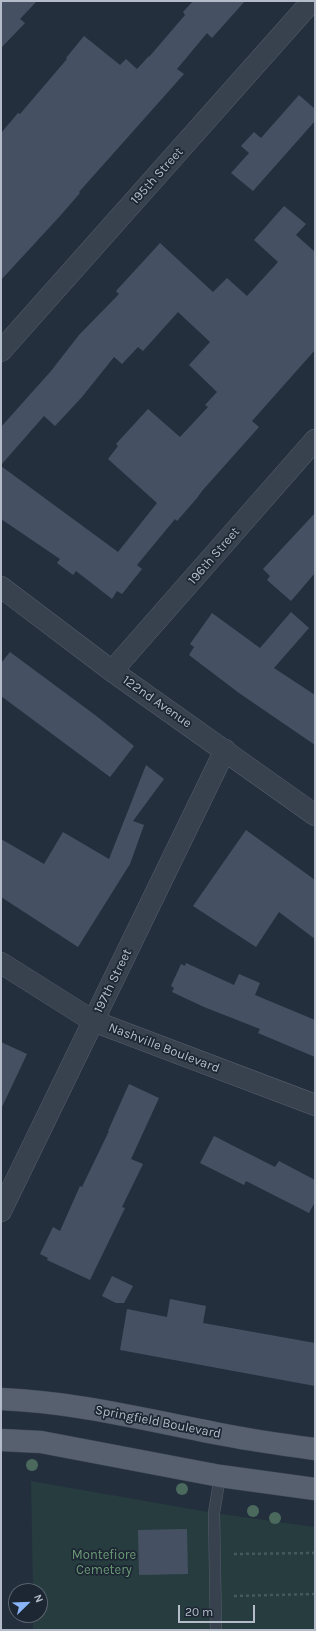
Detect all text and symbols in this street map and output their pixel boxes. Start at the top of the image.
street label: 195th Street [128,145,186,207]
street label: 196th Street [185,524,243,588]
street label: 122nd Avenue [119,672,195,732]
street label: 197th Street [91,946,135,1016]
street label: Nashville Boulevard [106,1020,222,1076]
street label: Springfield Boulevard [94,1402,222,1442]
park label: Montefiore Cemetery [72,1547,136,1578]
north arrow [8,1583,48,1623]
text: N [31,1592,46,1605]
scale bar [180,1597,257,1623]
text: 20 m [185,1605,213,1619]

